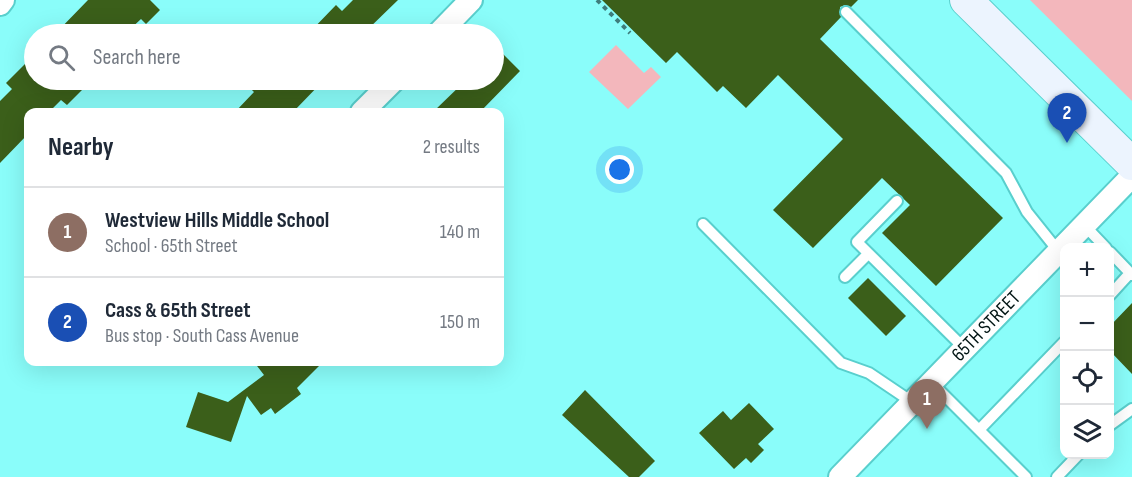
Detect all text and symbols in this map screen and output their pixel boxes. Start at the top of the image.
search box [24,24,504,90]
icon: search [45,41,78,74]
text: Search here [93,44,180,71]
pin: 2 [1048,94,1086,143]
text: Nearby [48,132,114,163]
text: 2 results [423,135,480,159]
your location [605,155,634,184]
text: Westview Hills Middle School [105,207,329,234]
text: 1 [64,220,71,244]
text: 140 m [440,220,480,244]
text: School · 65th Street [105,234,238,258]
map controls [1060,243,1114,459]
button: + [1060,243,1114,297]
street label: 65TH STREET [947,286,1026,366]
text: Cass & 65th Street [105,297,251,324]
button: − [1060,297,1114,351]
text: 2 [63,310,72,334]
text: 150 m [440,310,480,334]
text: Bus stop · South Cass Avenue [105,324,299,348]
button: locate [1060,351,1114,405]
pin: 1 [908,380,946,429]
button: layers [1060,405,1114,459]

